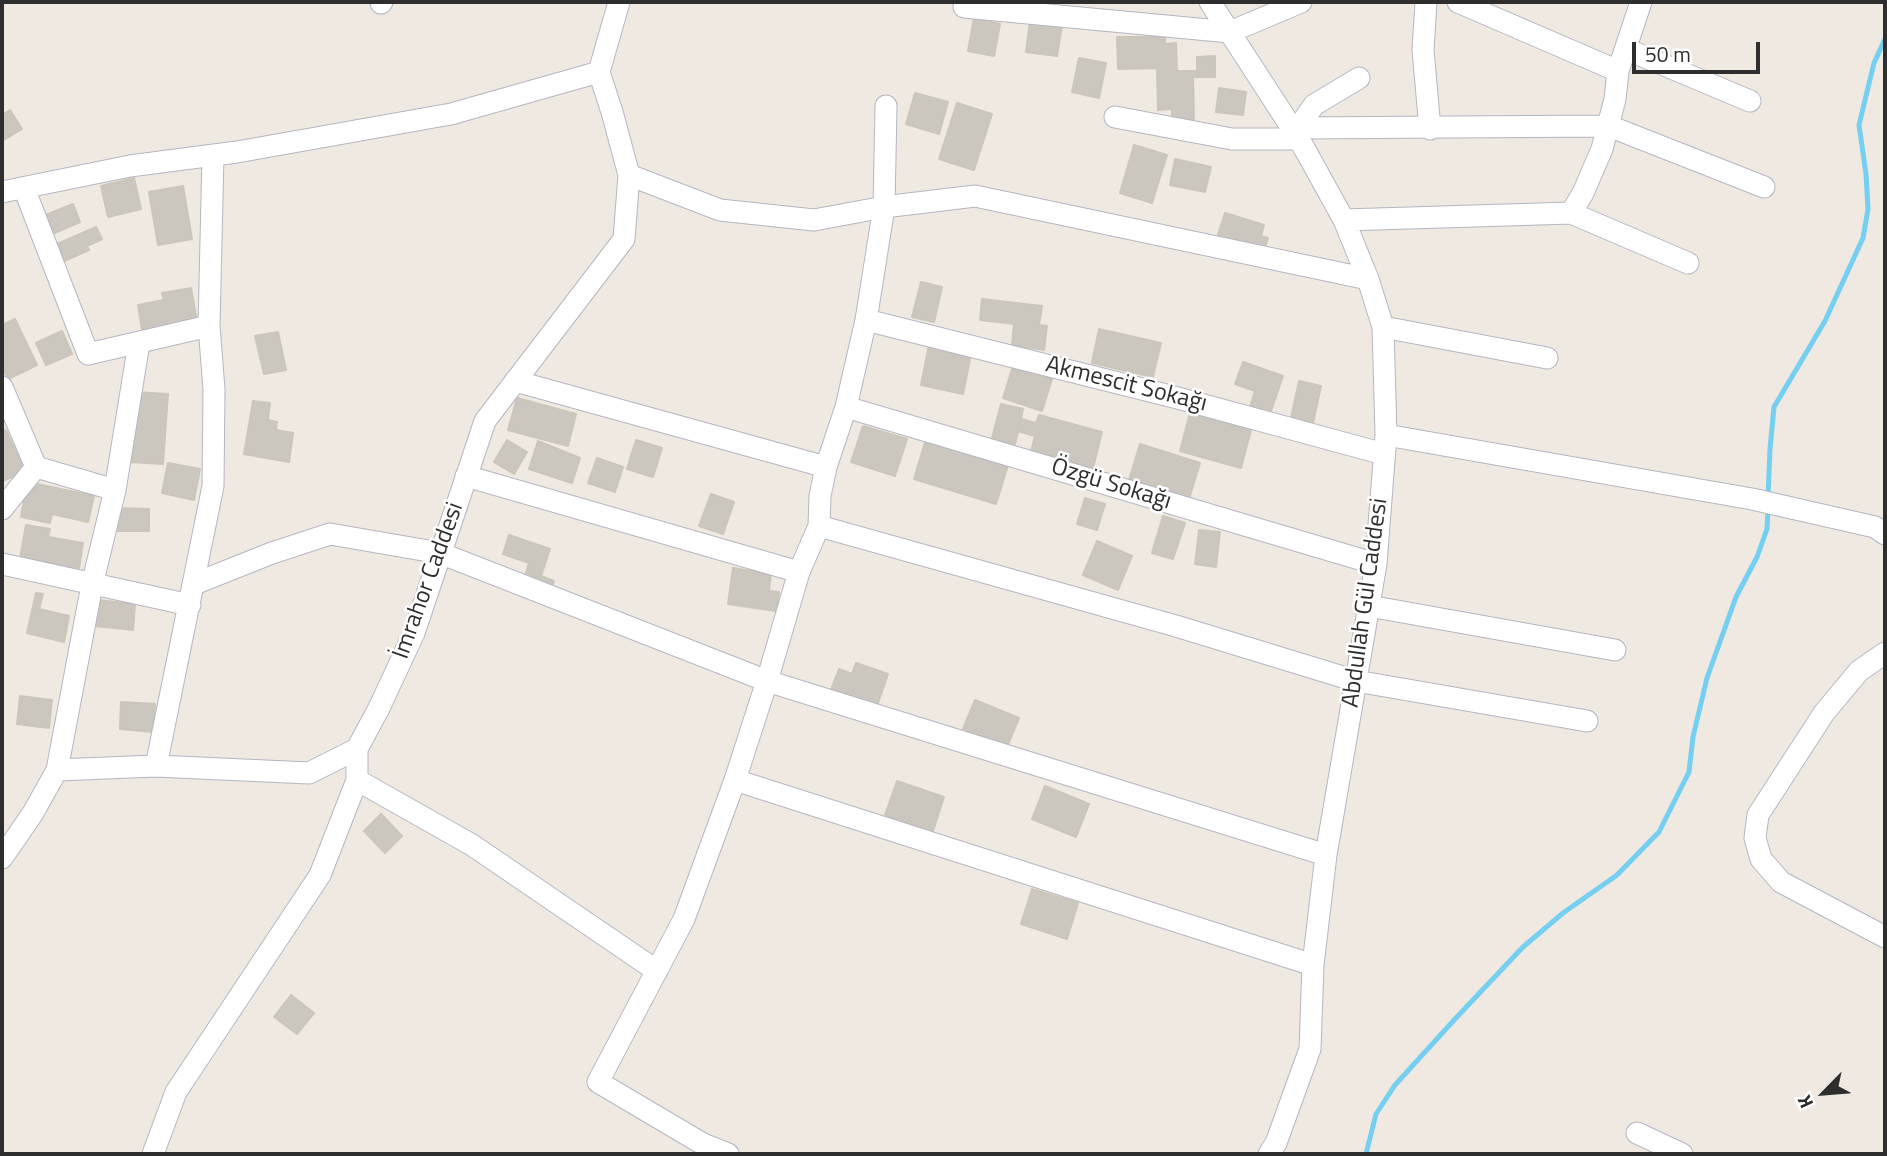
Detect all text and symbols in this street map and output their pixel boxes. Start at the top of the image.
scale bar [1635,28,1763,72]
text: 50 m [1645,38,1691,70]
street label: Akmescit Sokağı [1042,351,1210,419]
street label: Özgü Sokağı [1048,453,1174,517]
street label: Abdullah Gül Caddesi [1337,497,1395,709]
street label: İmrahor Caddesi [387,499,471,663]
north arrow [1789,1058,1859,1128]
text: K [1789,1091,1820,1113]

